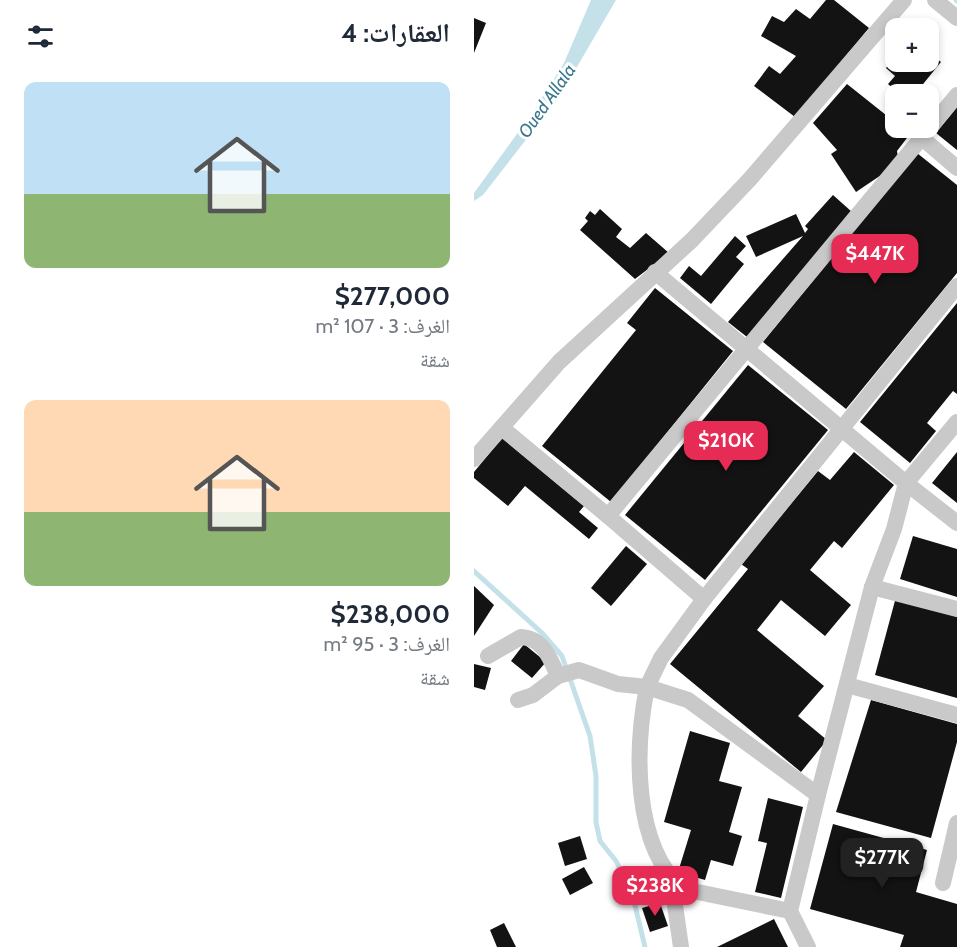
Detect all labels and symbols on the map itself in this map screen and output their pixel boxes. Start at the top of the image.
water label: Oued Allala [514,60,580,142]
pin: $447K [833,234,917,285]
pin: $210K [684,421,768,472]
pin: $277K [840,838,924,889]
pin: $238K [613,866,697,917]

